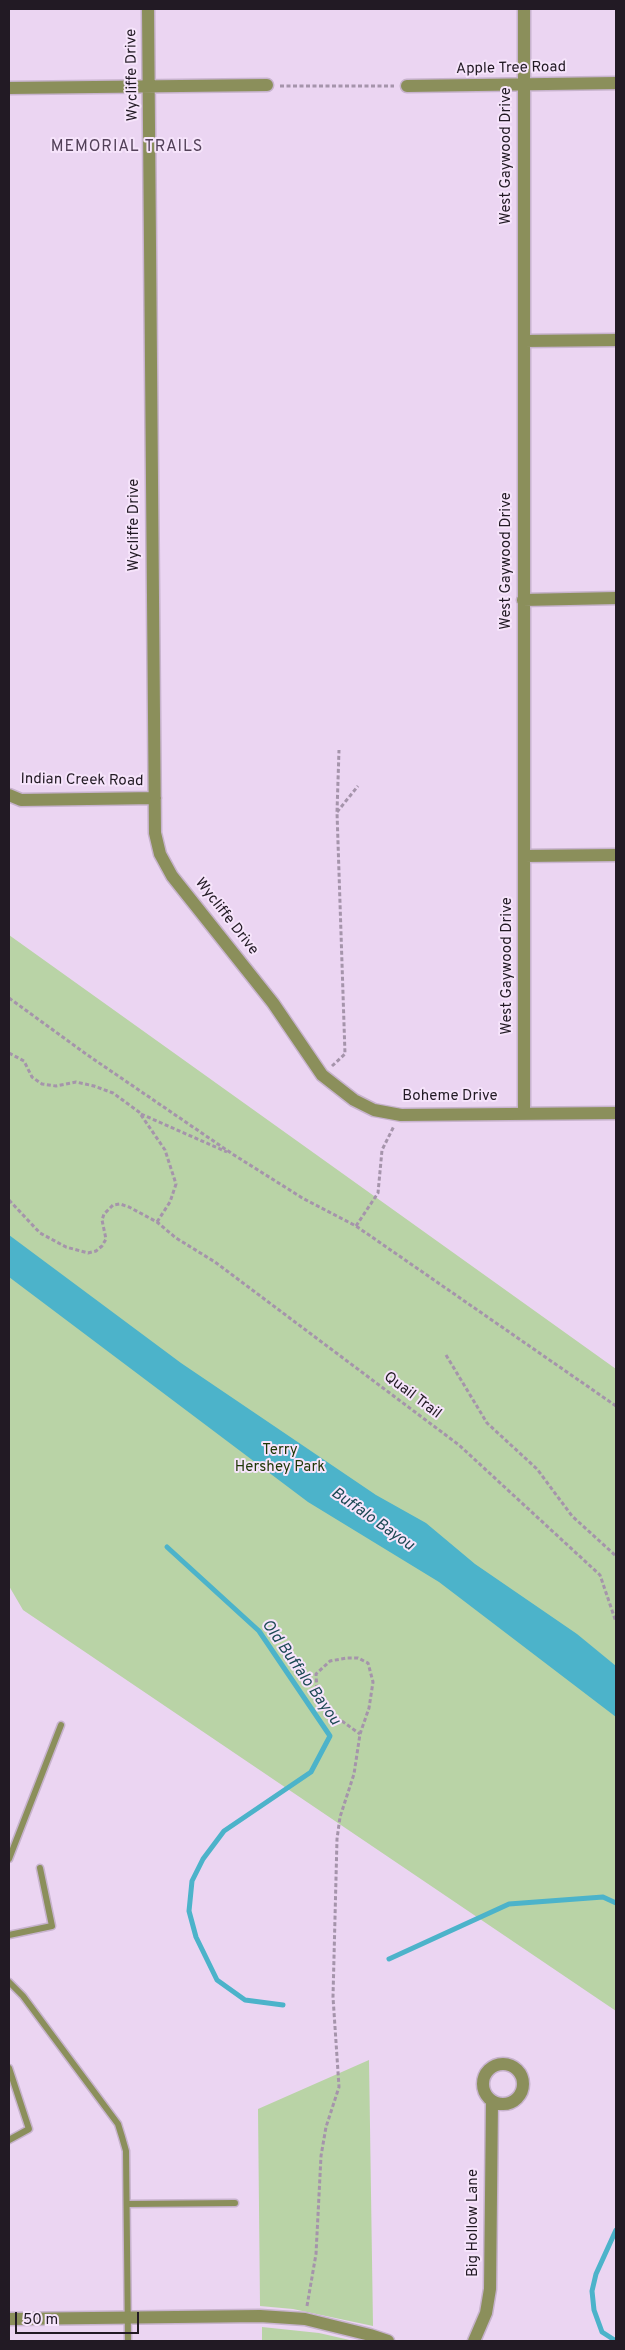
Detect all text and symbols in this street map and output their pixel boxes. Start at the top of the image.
street label: Wycliffe Drive [123,28,143,122]
street label: Apple Tree Road [456,59,566,79]
street label: West Gaywood Drive [498,87,516,225]
district label: MEMORIAL TRAILS [49,138,205,158]
street label: Wycliffe Drive [126,479,144,571]
street label: West Gaywood Drive [498,492,516,630]
street label: Indian Creek Road [20,771,144,791]
street label: Wycliffe Drive [190,875,262,959]
street label: West Gaywood Drive [499,897,517,1035]
street label: Boheme Drive [402,1088,498,1106]
street label: Quail Trail [380,1369,444,1423]
park label: Terry Hershey Park [235,1442,325,1477]
water label: Buffalo Bayou [327,1484,417,1556]
water label: Old Buffalo Bayou [256,1616,344,1730]
street label: Big Hollow Lane [465,2169,483,2277]
scale bar [18,2302,141,2334]
text: 50 m [23,2311,58,2330]

